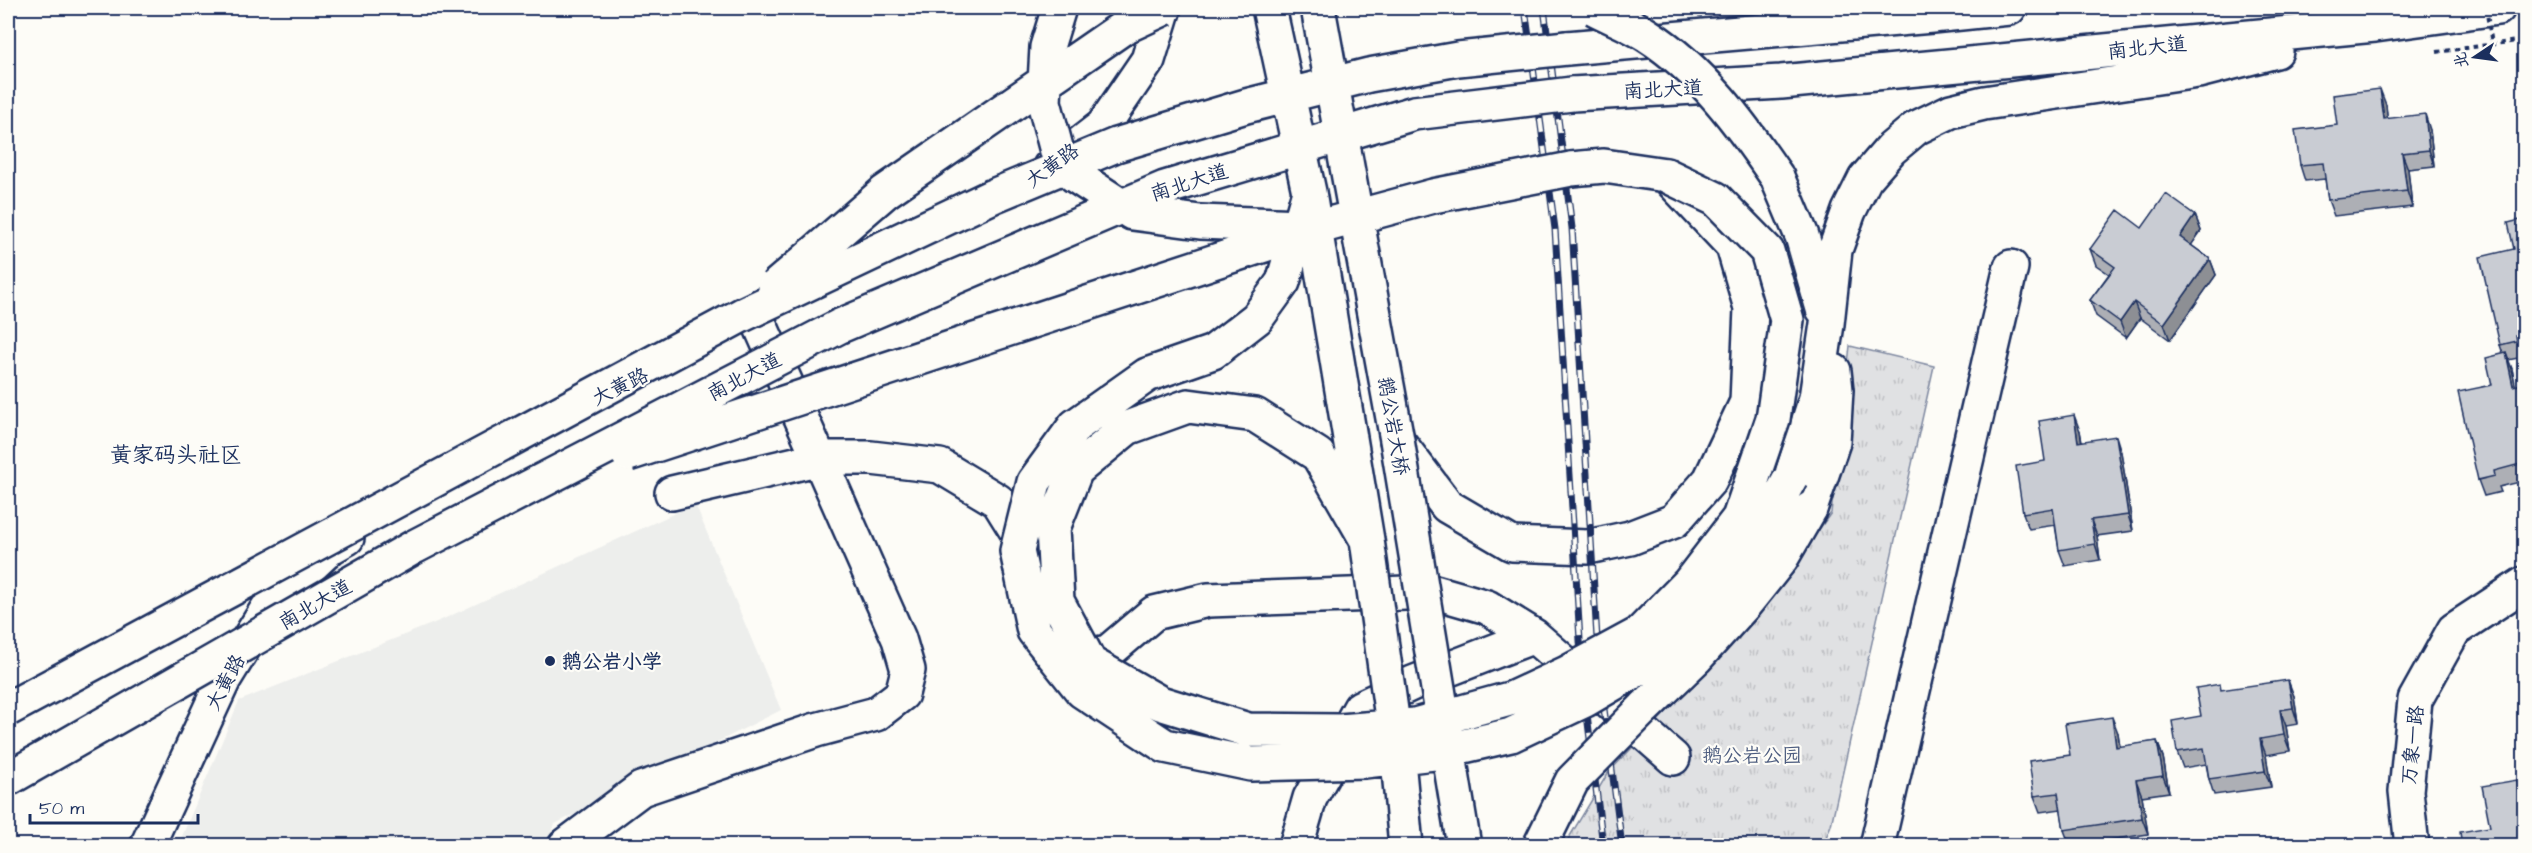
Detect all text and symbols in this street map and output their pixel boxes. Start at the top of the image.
north arrow [2445,27,2505,87]
street label: 南北大道 [2106,30,2188,66]
text: 北 [2449,50,2474,70]
street label: 南北大道 [1622,74,1704,106]
street label: 大黄路 [1020,136,1086,195]
street label: 南北大道 [1147,157,1232,209]
street label: 南北大道 [703,346,786,408]
street label: 大黄路 [587,361,654,413]
street label: 鹅公岩大桥 [1371,375,1415,478]
district label: 黄家码头社区 [110,440,242,471]
street label: 南北大道 [274,573,357,637]
place label: 鹅公岩小学 [562,648,662,676]
street label: 大黄路 [199,649,253,716]
marker: 鹅公岩小学 [543,654,557,668]
street label: 万象一路 [2395,703,2431,786]
park label: 鹅公岩公园 [1702,742,1802,770]
scale bar [30,787,198,825]
text: 50 m [39,796,84,821]

